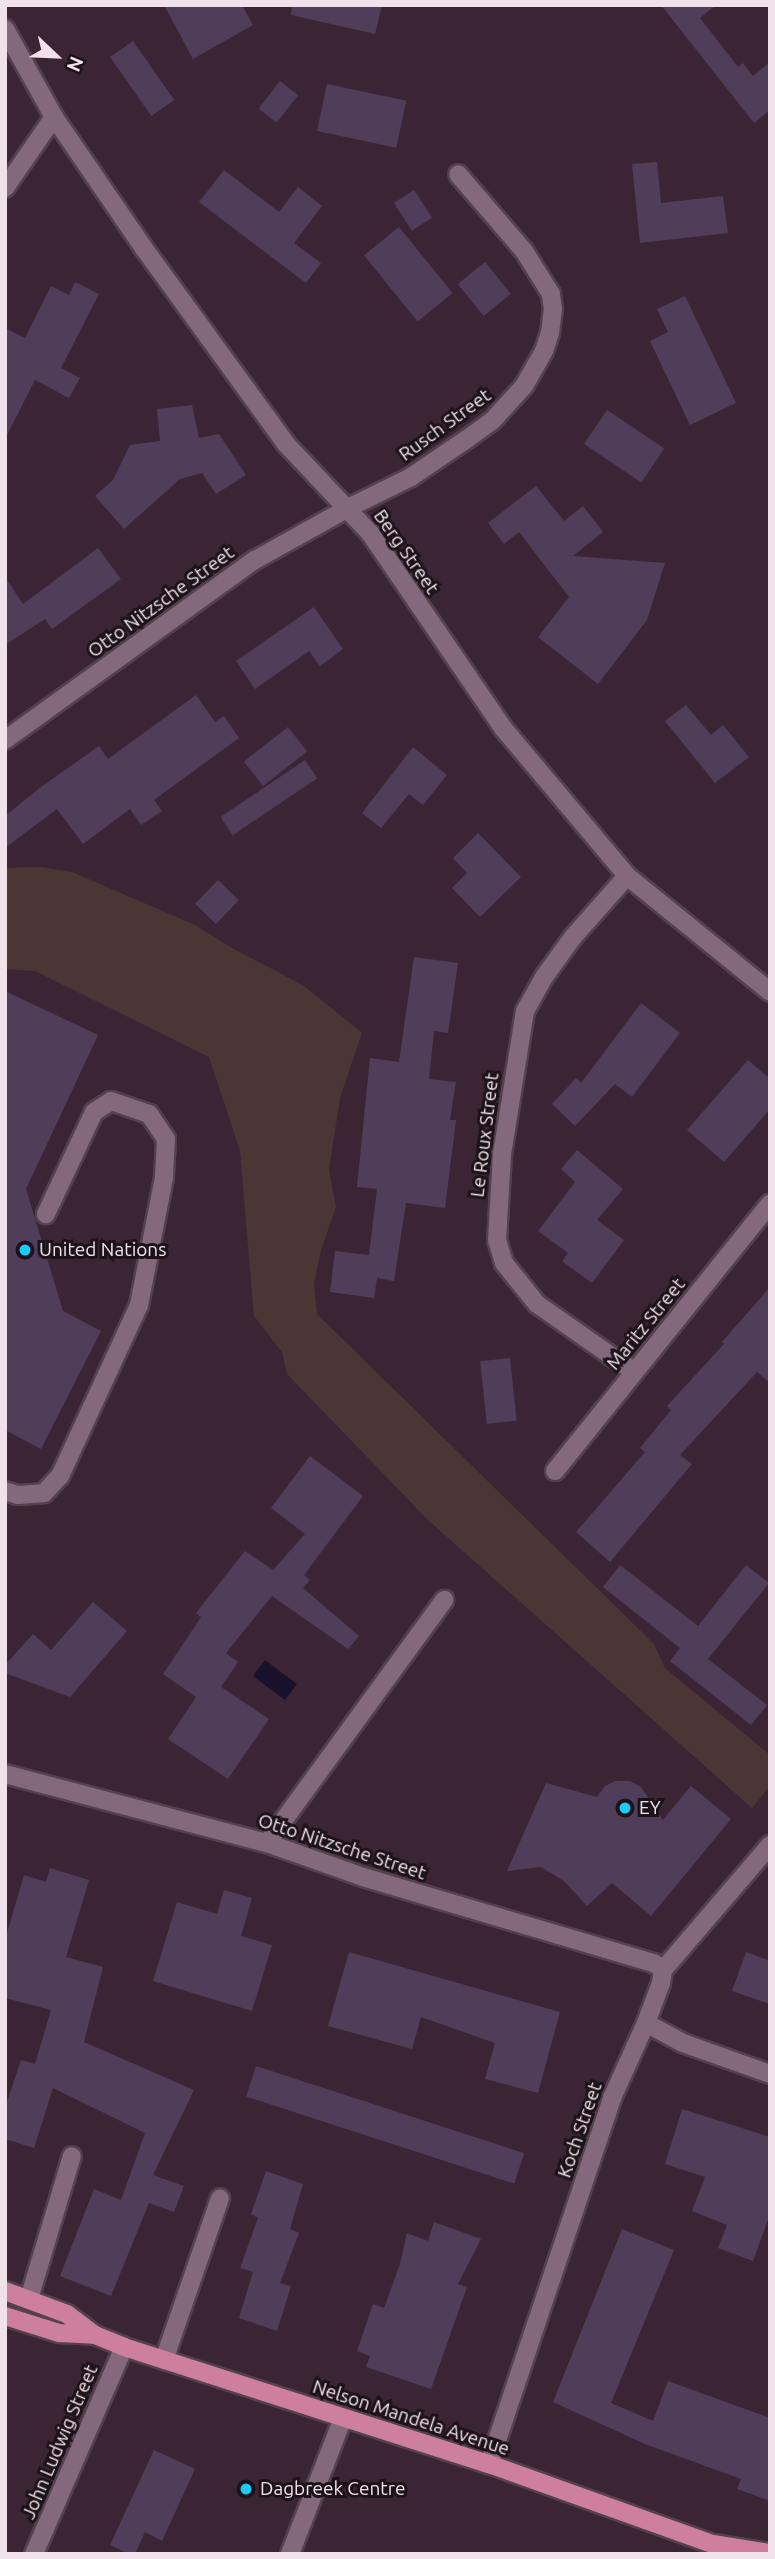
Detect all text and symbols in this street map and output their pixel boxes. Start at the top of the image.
north arrow [21,21,91,91]
text: N [62,53,88,75]
street label: Rusch Street [395,384,495,466]
street label: Berg Street [369,505,443,599]
street label: Otto Nitzsche Street [83,541,239,663]
street label: Le Roux Street [466,1071,504,1199]
place label: United Nations [39,1239,166,1261]
marker: United Nations [17,1242,33,1258]
street label: Maritz Street [602,1273,690,1375]
place label: EY [639,1797,661,1819]
marker: EY [617,1800,633,1816]
street label: Otto Nitzsche Street [255,1809,429,1885]
street label: Koch Street [553,2079,607,2181]
street label: John Ludwig Street [17,2361,103,2523]
street label: Nelson Mandela Avenue [310,2375,512,2461]
place label: Dagbreek Centre [260,2478,405,2500]
marker: Dagbreek Centre [238,2481,254,2497]

